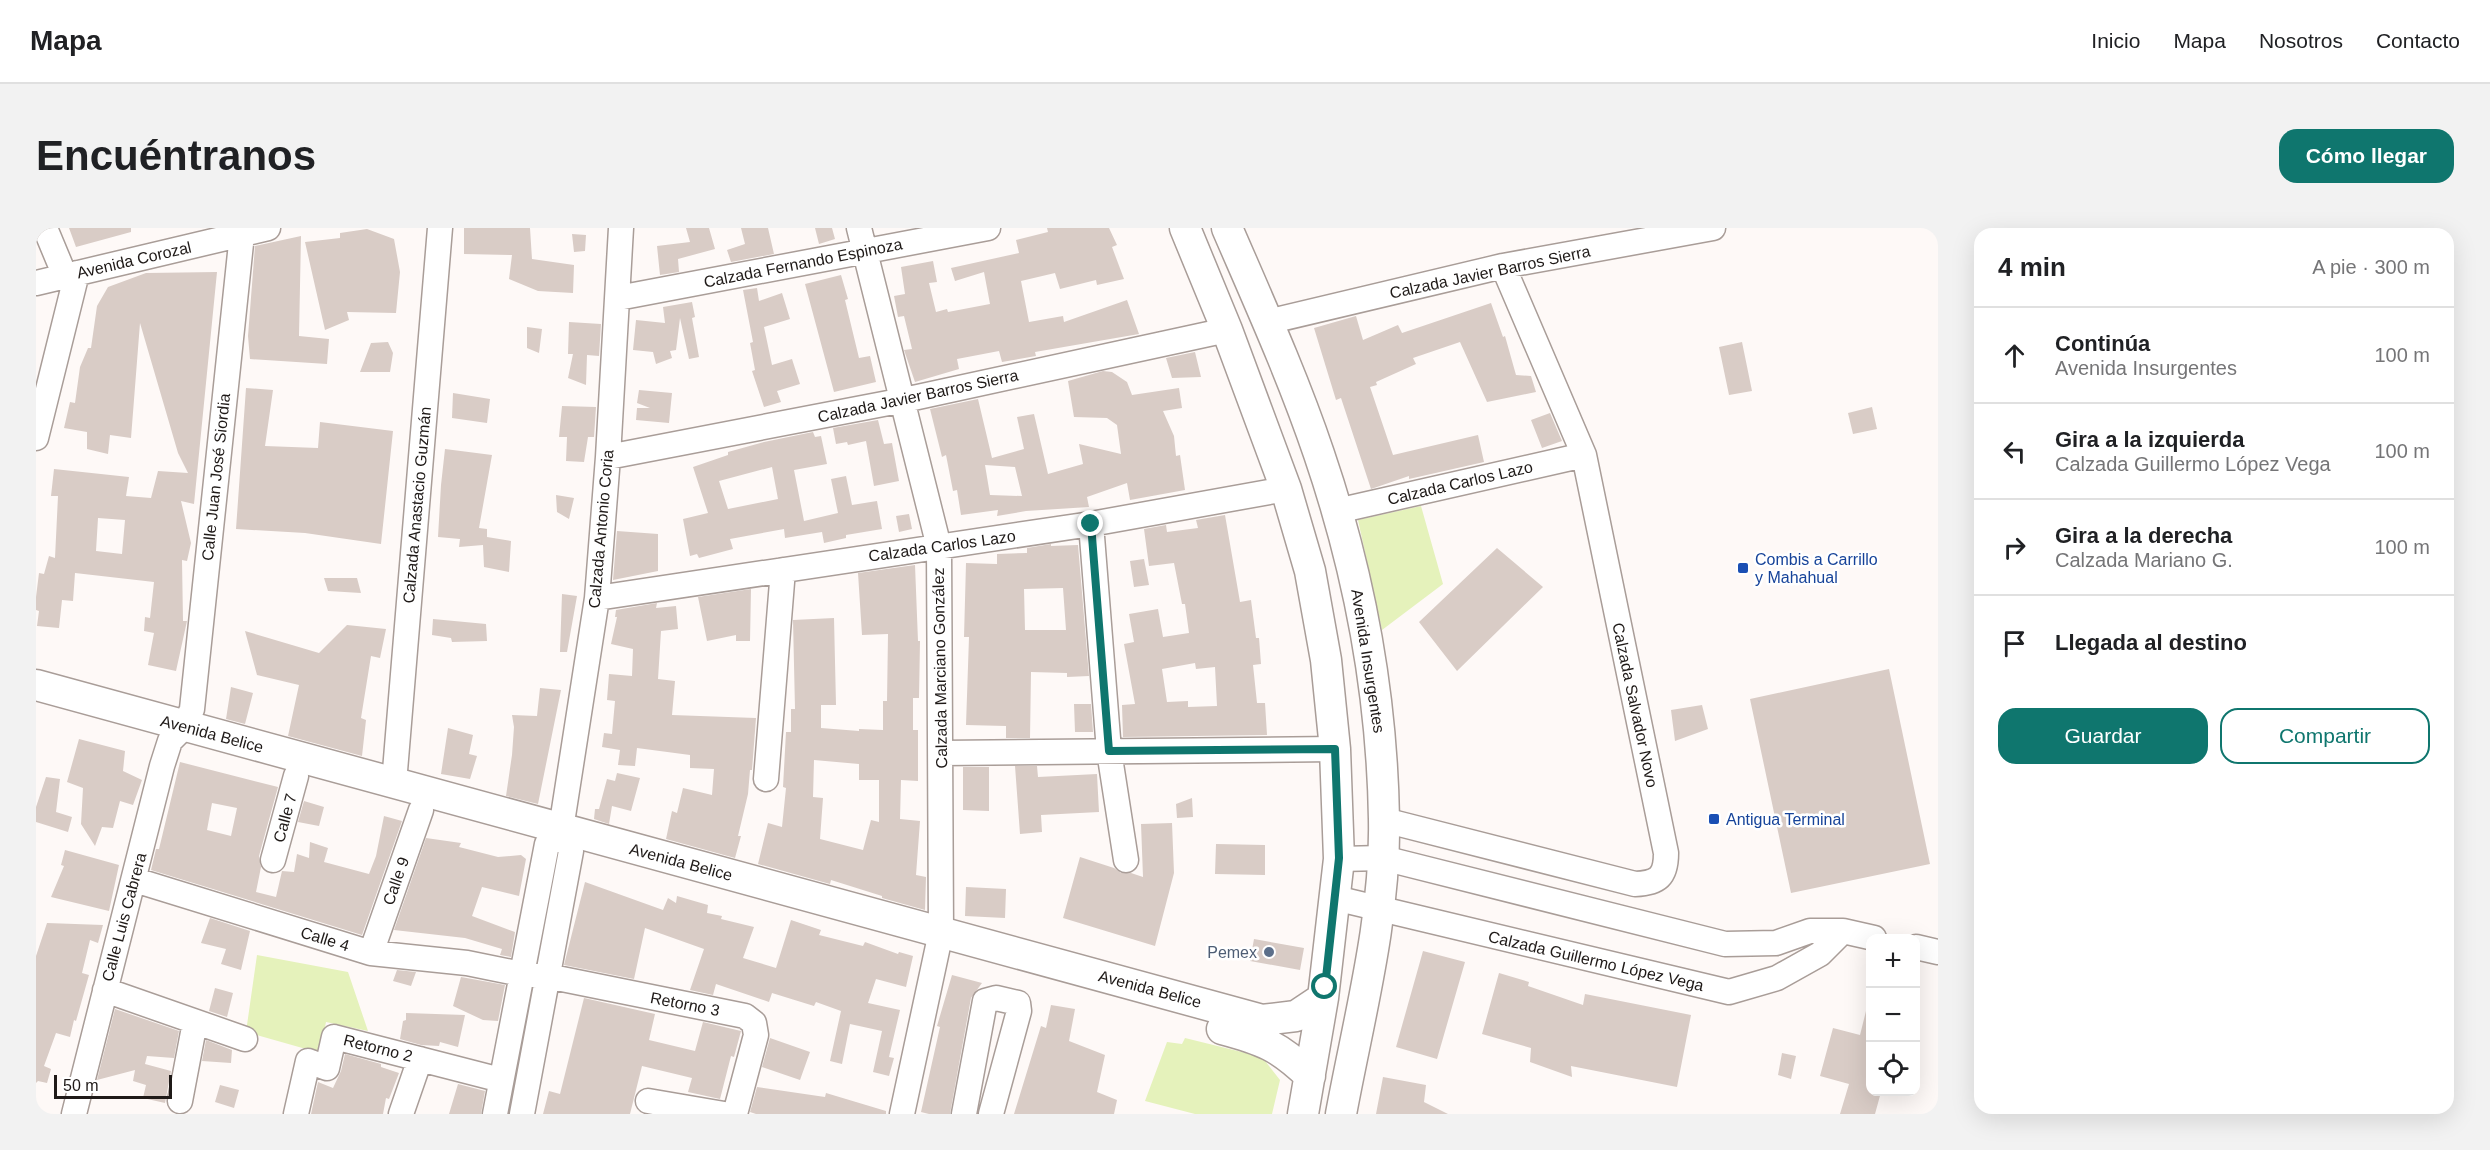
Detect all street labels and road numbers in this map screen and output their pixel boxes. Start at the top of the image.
street label: Calzada Fernando Espinoza [702,235,904,291]
street label: Avenida Corozal [75,239,193,281]
street label: Calzada Javier Barros Sierra [1388,242,1592,302]
street label: Calzada Javier Barros Sierra [816,366,1020,426]
street label: Calle Juan José Siordia [199,392,233,561]
street label: Calzada Anastacio Guzmán [400,406,434,604]
street label: Calzada Antonio Coria [586,449,616,609]
street label: Calzada Carlos Lazo [1386,458,1534,508]
street label: Calzada Carlos Lazo [867,527,1017,565]
street label: Calzada Marciano González [930,567,950,769]
street label: Avenida Insurgentes [1348,588,1388,734]
street label: Calzada Salvador Novo [1609,621,1661,789]
street label: Avenida Belice [159,712,265,756]
street label: Calle 7 [270,792,300,844]
street label: Avenida Belice [628,840,734,884]
street label: Calle Luis Cabrera [99,851,149,983]
street label: Calle 9 [380,855,412,907]
street label: Calle 4 [299,924,351,954]
street label: Calzada Guillermo López Vega [1487,928,1705,994]
street label: Avenida Belice [1097,967,1203,1011]
street label: Retorno 3 [649,989,721,1019]
street label: Retorno 2 [342,1031,414,1065]

